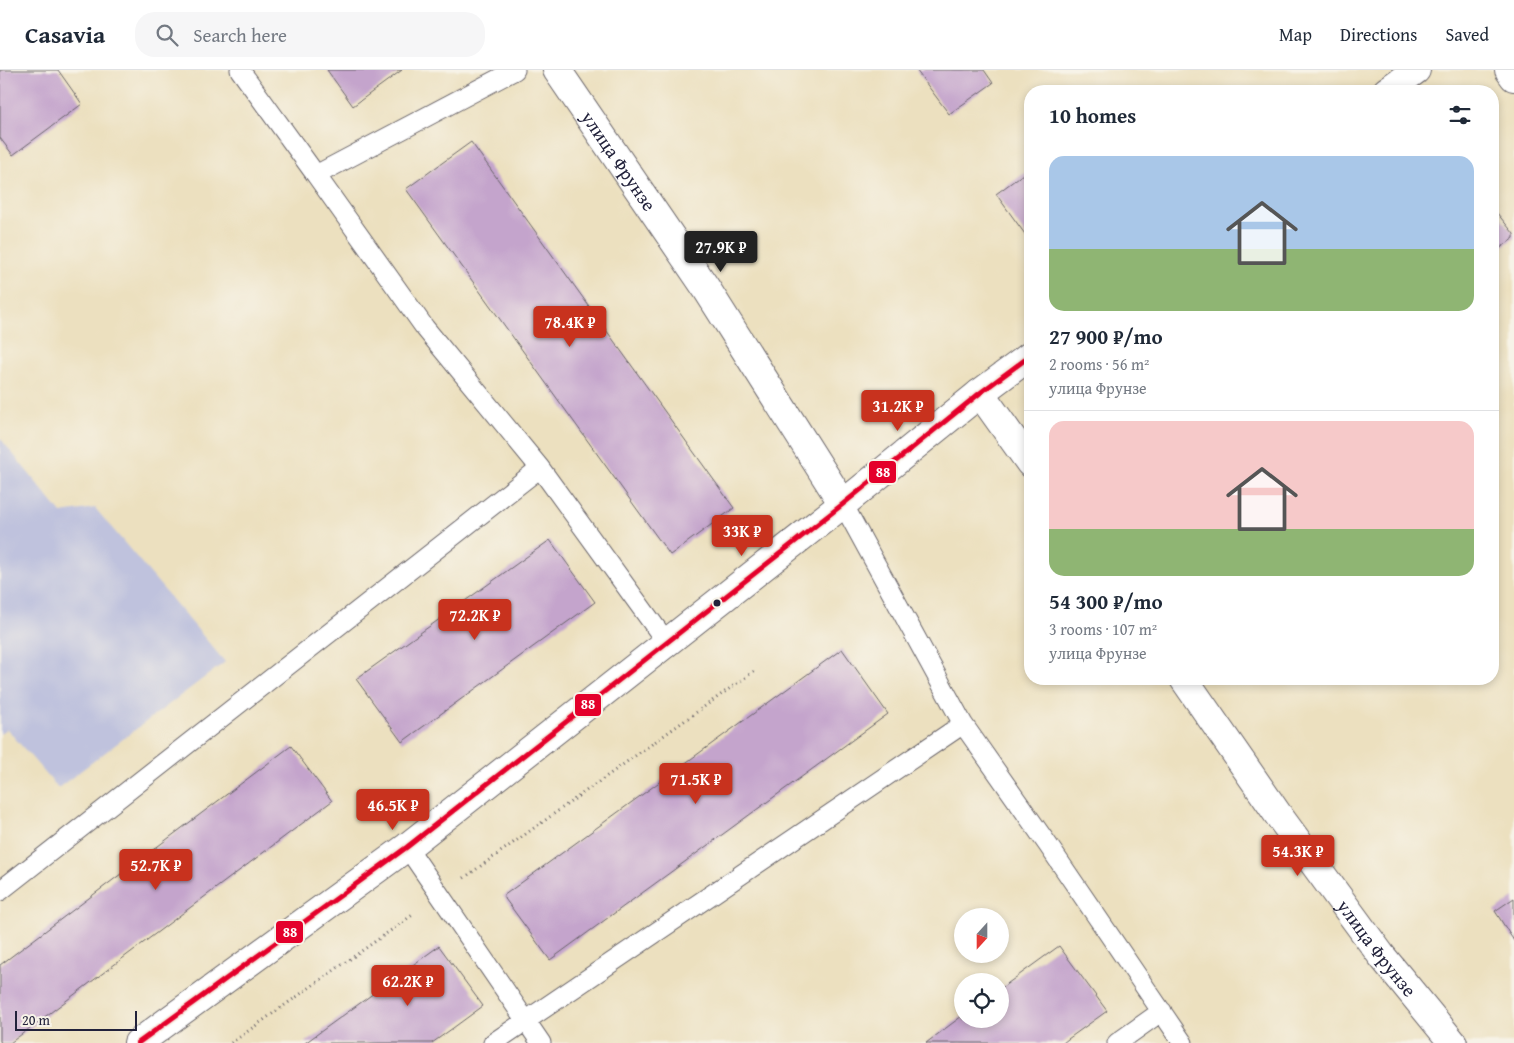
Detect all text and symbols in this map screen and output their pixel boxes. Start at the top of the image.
search box [135,12,485,57]
text: Casavia [25,17,105,52]
icon: search [153,21,181,49]
text: Search here [193,21,287,49]
text: Map [1279,21,1312,48]
text: Directions [1340,21,1417,48]
text: Saved [1445,21,1489,48]
text: 10 homes [1049,100,1136,131]
icon: filters [1446,101,1474,129]
street label: улица Фрунзе [574,104,663,217]
icon: home [1217,188,1307,278]
pin: 27.9K ₽ [675,230,767,273]
text: 27.9K ₽ [695,235,747,259]
pin: 78.4K ₽ [524,306,616,348]
text: 78.4K ₽ [544,310,596,334]
text: 27 900 ₽/mo [1049,321,1163,352]
text: 2 rooms · 56 m² [1049,352,1149,376]
text: улица Фрунзе [1049,376,1147,400]
pin: 31.2K ₽ [852,390,944,432]
text: 31.2K ₽ [872,394,924,418]
icon: home [1217,454,1307,544]
line badge: 88 [868,460,897,484]
text: 88 [876,462,890,482]
pin: 33K ₽ [707,514,777,557]
text: 33K ₽ [723,519,761,543]
text: 54 300 ₽/mo [1049,586,1163,617]
pin: 72.2K ₽ [429,598,521,641]
unlabelled marker [712,598,722,608]
text: 72.2K ₽ [449,603,501,627]
text: 3 rooms · 107 m² [1049,617,1157,641]
text: улица Фрунзе [1049,641,1147,665]
line badge: 88 [574,693,602,717]
text: 88 [581,694,595,714]
pin: 71.5K ₽ [650,762,742,805]
text: 71.5K ₽ [670,767,722,791]
pin: 46.5K ₽ [347,788,439,831]
text: 46.5K ₽ [367,793,419,817]
pin: 54.3K ₽ [1252,834,1344,877]
text: 54.3K ₽ [1272,839,1324,863]
pin: 52.7K ₽ [110,848,202,891]
text: 52.7K ₽ [130,853,182,877]
street label: улица Фрунзе [1330,893,1423,1003]
north arrow [954,908,1009,962]
map controls [954,908,1009,1028]
line badge: 88 [275,920,304,944]
text: 88 [283,922,297,942]
pin: 62.2K ₽ [362,964,454,1007]
text: 62.2K ₽ [382,969,434,993]
button: locate [954,973,1009,1028]
scale bar [15,1008,138,1031]
text: 20 m [22,1010,50,1030]

